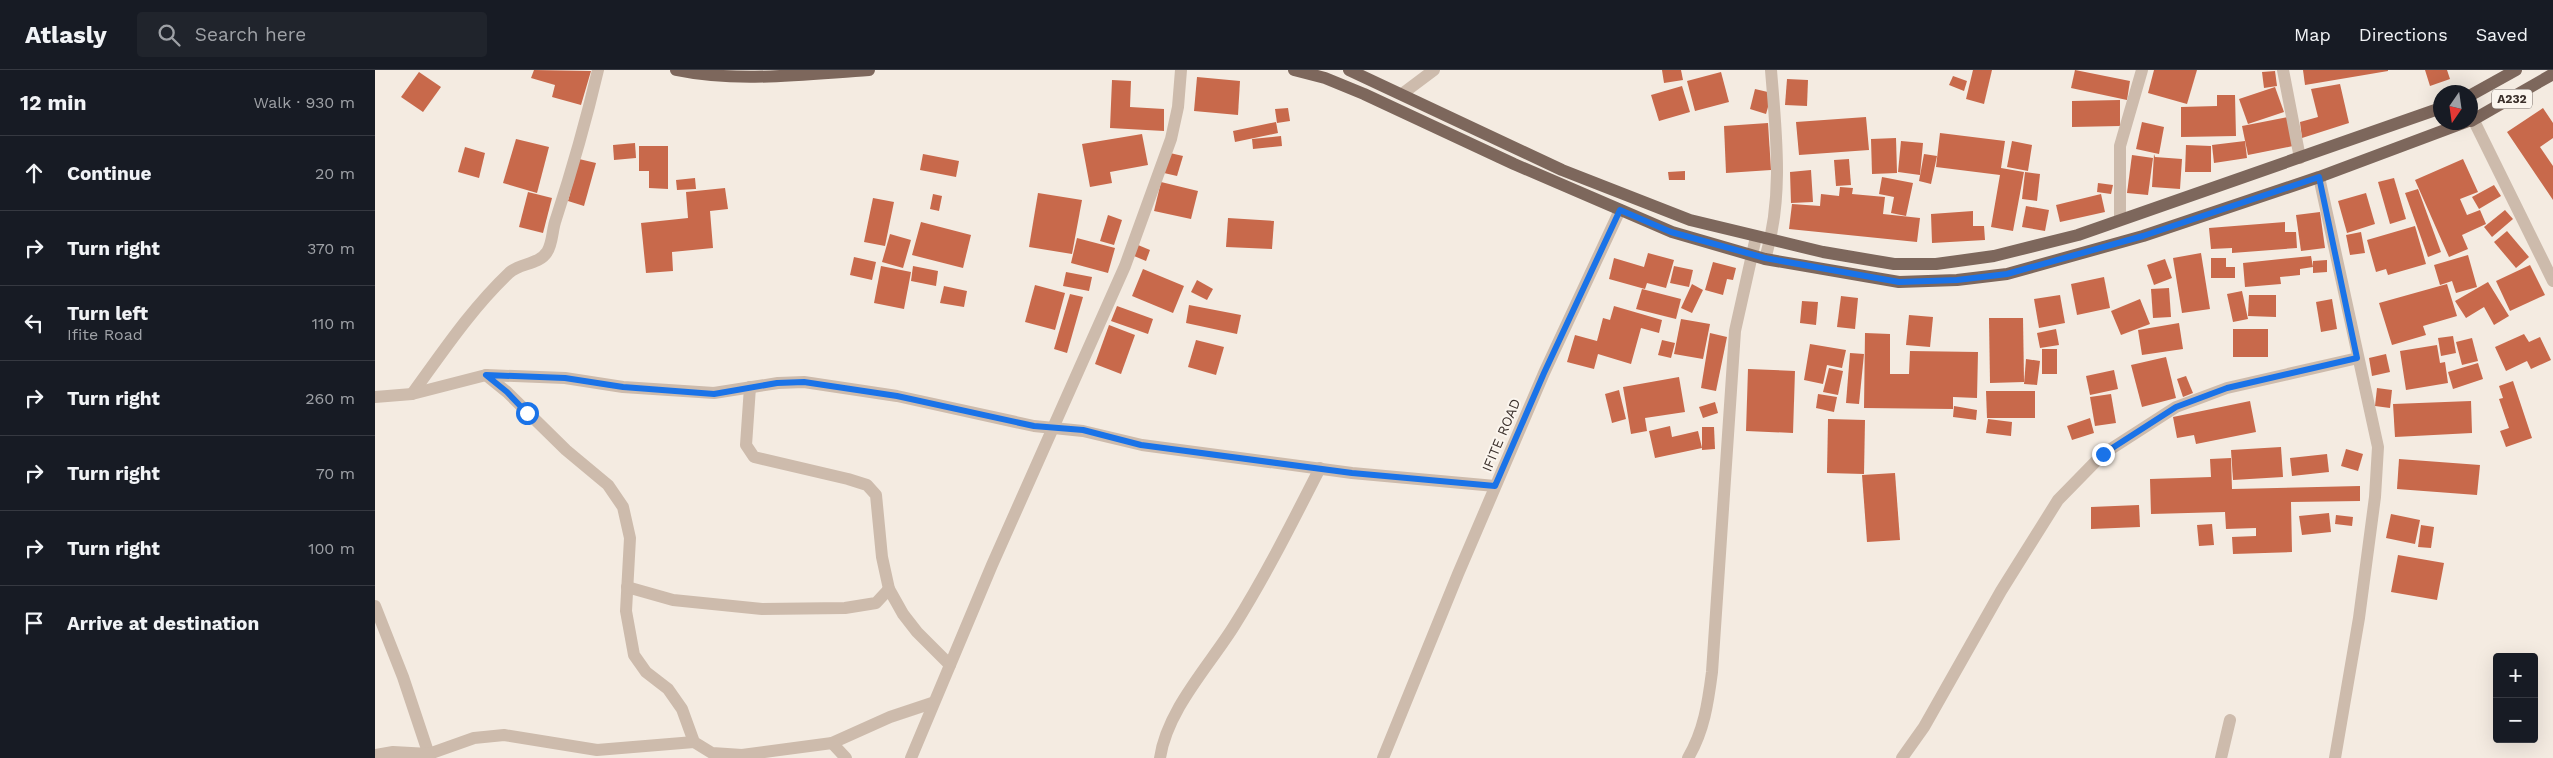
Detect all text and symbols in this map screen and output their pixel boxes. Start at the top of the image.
search box [137,12,487,57]
text: Atlasly [25,21,107,49]
icon: search [155,21,183,49]
text: Search here [195,23,306,46]
text: Map [2294,24,2331,45]
text: Directions [2359,24,2448,45]
text: Saved [2476,24,2528,45]
north arrow [2433,85,2478,130]
text: 12 min [20,90,86,115]
road number: A232 [2492,90,2532,108]
text: Walk · 930 m [254,93,355,112]
icon: ahead [20,159,48,187]
text: Continue [67,162,151,185]
text: 20 m [315,164,355,183]
icon: right [20,234,48,262]
text: Turn right [67,237,160,260]
text: 370 m [307,239,355,258]
text: Turn left [67,302,148,325]
icon: left [20,309,48,337]
text: 110 m [312,314,355,333]
text: Ifite Road [67,325,143,344]
icon: right [20,384,48,412]
text: Turn right [67,387,160,410]
text: 260 m [305,389,355,408]
street label: IFITE ROAD [1478,396,1524,474]
route start [516,402,539,425]
route end [2092,443,2115,466]
icon: right [20,459,48,487]
text: Turn right [67,462,160,485]
text: 70 m [316,464,355,483]
icon: right [20,534,48,562]
text: Turn right [67,537,160,560]
text: 100 m [308,539,355,558]
icon: arrive [20,609,48,637]
text: Arrive at destination [67,612,259,635]
map controls [2493,653,2538,743]
button: + [2493,653,2538,698]
button: − [2493,698,2538,743]

